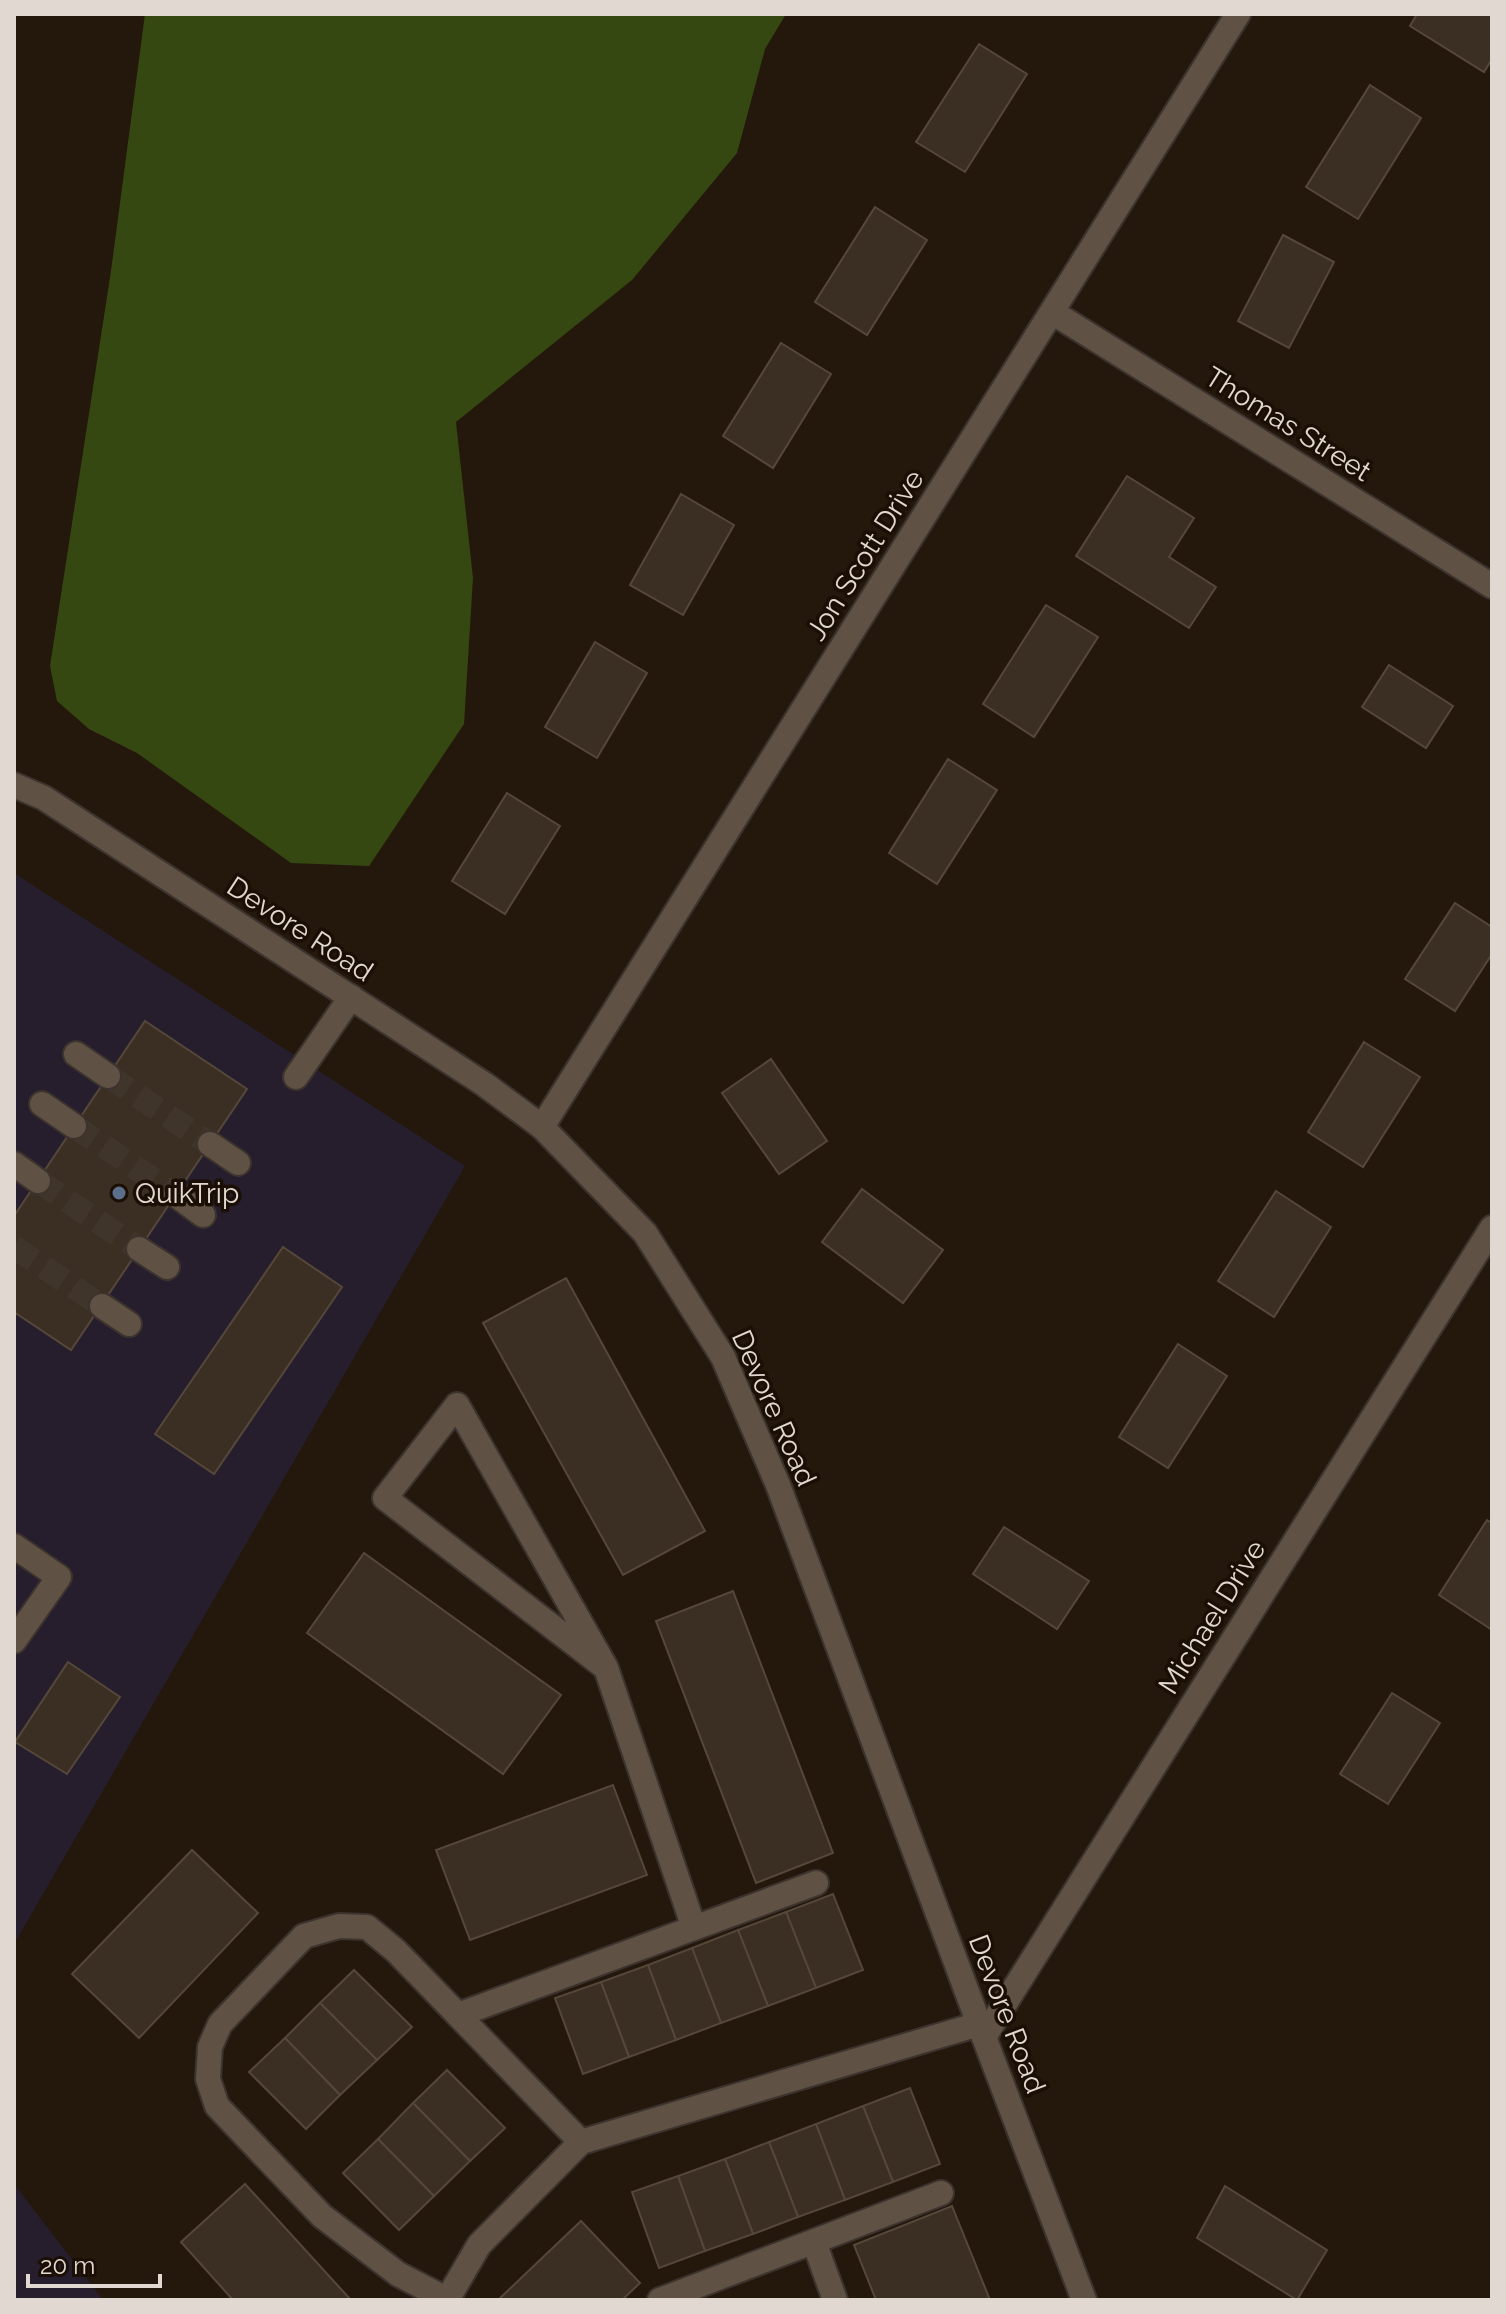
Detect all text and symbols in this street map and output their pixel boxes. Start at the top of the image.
street label: Thomas Street [1199,360,1378,488]
street label: Jon Scott Drive [799,464,931,646]
street label: Devore Road [221,870,379,988]
place label: QuikTrip [135,1177,239,1210]
marker: QuikTrip [110,1184,128,1202]
street label: Devore Road [725,1325,823,1491]
street label: Michael Drive [1152,1534,1272,1700]
street label: Devore Road [962,1930,1052,2098]
scale bar [28,2238,160,2288]
text: 20 m [40,2251,95,2280]

